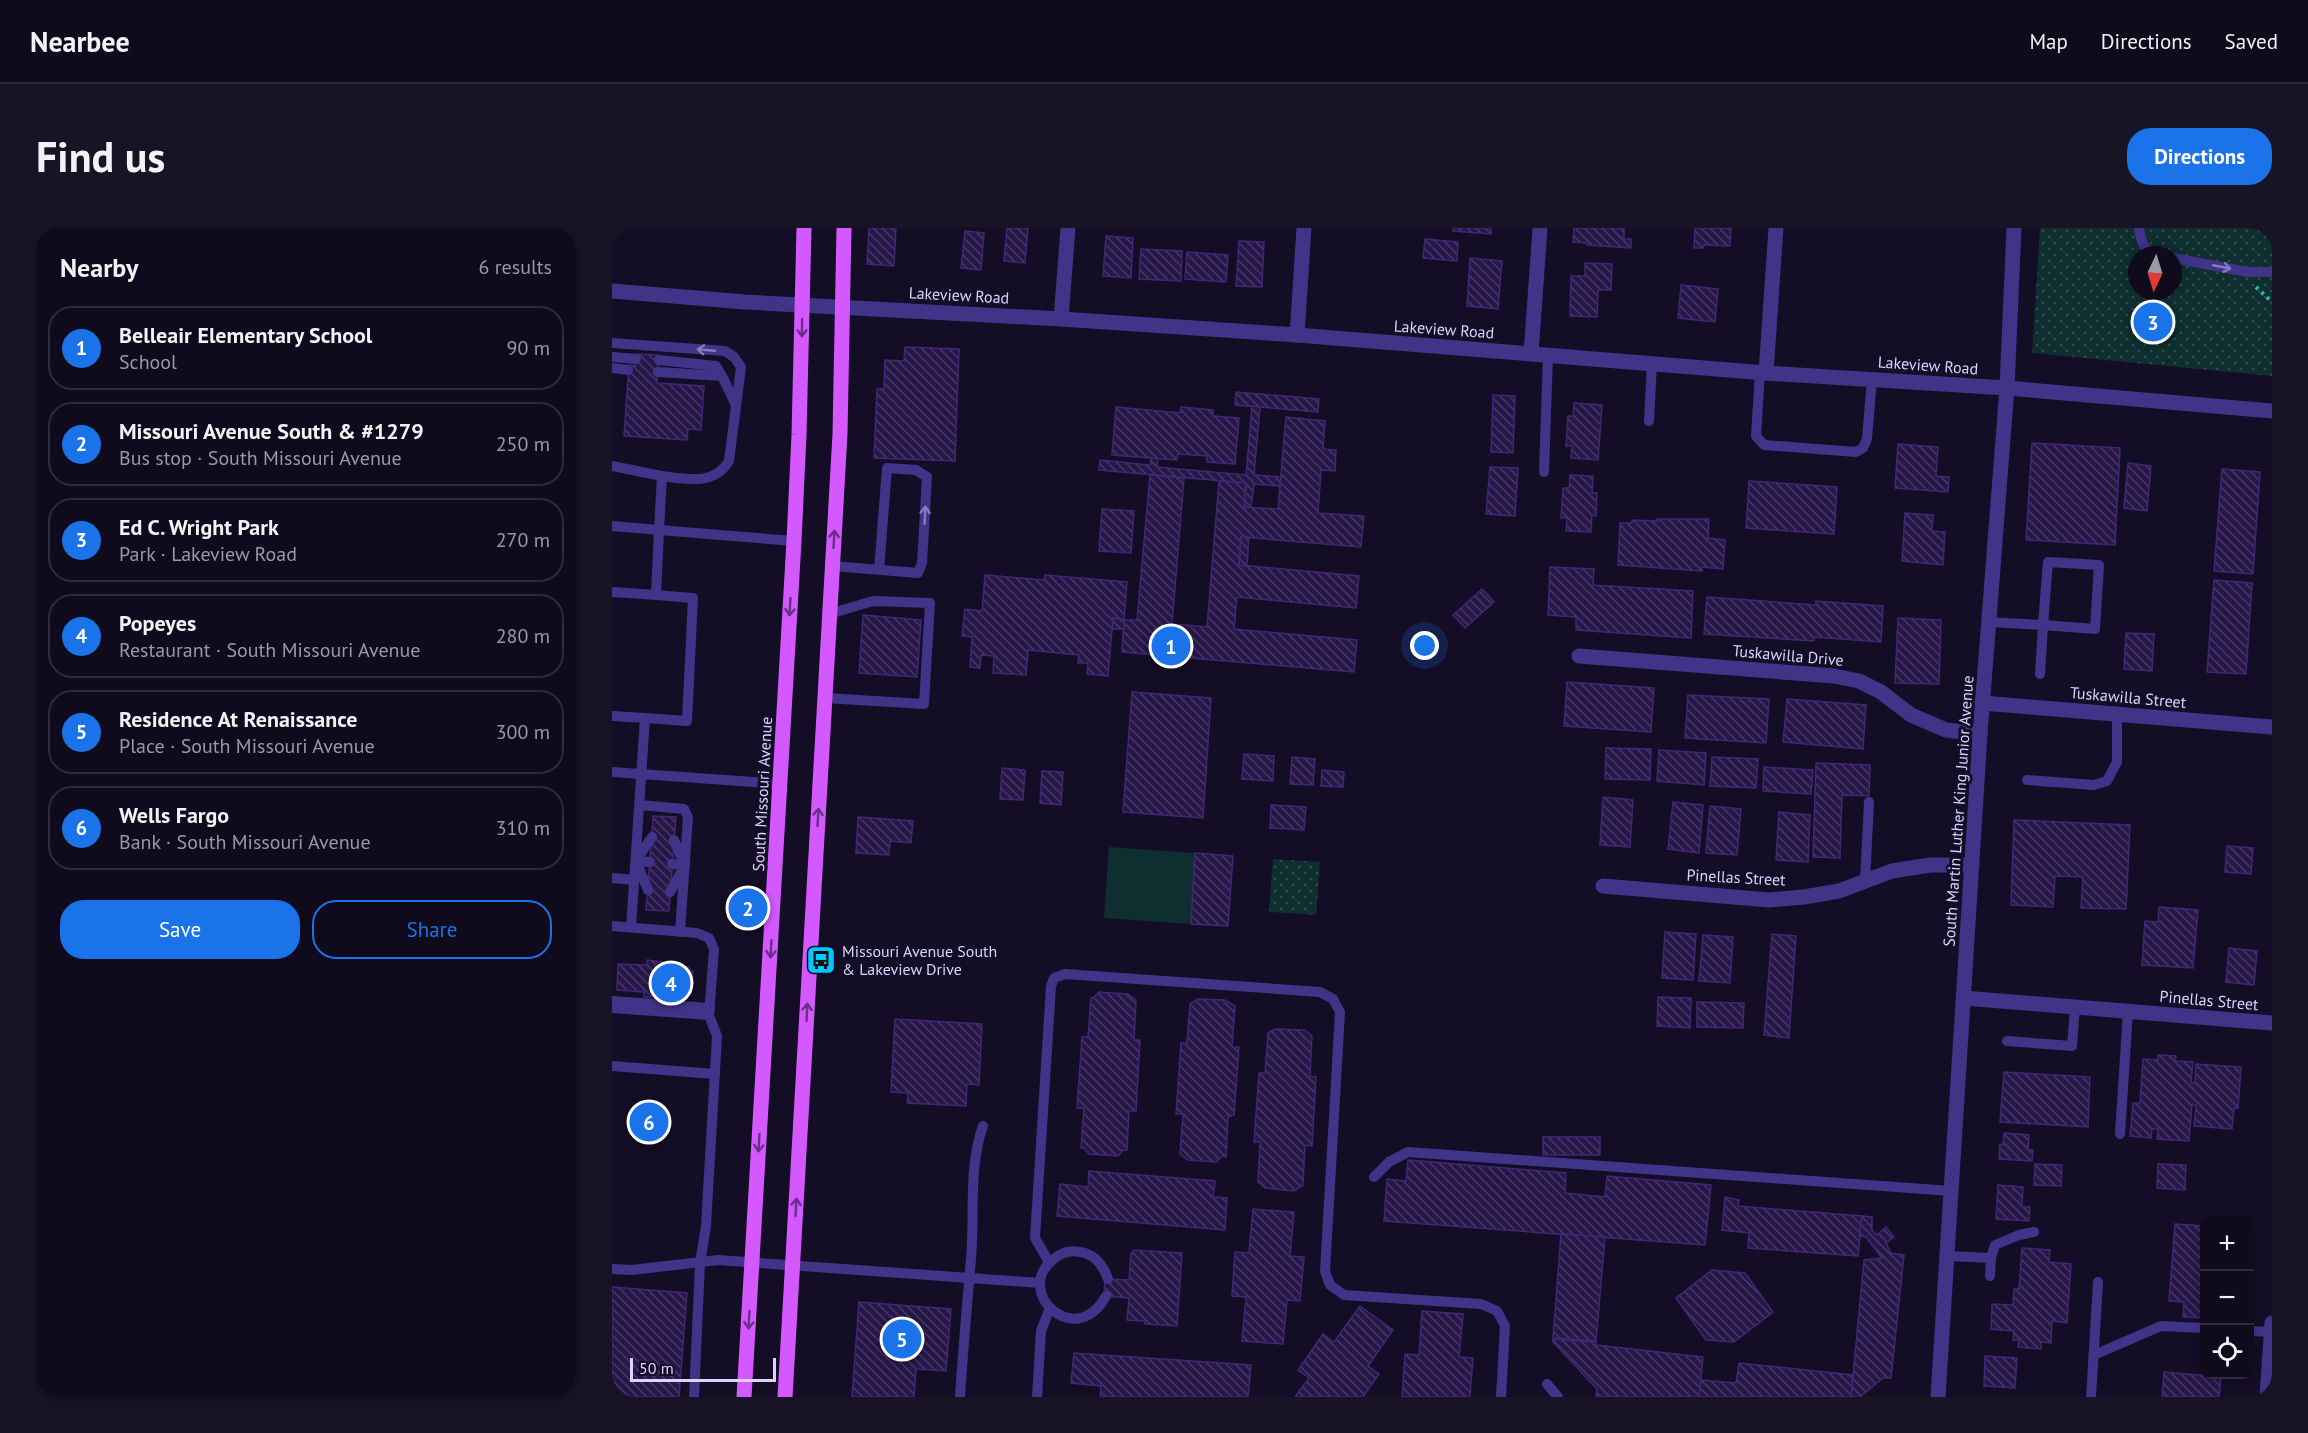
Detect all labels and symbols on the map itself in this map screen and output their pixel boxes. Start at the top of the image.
north arrow [2128,246,2182,300]
one-way arrow [2212,262,2232,273]
street label: Lakeview Road [908,282,1010,308]
pin: 3 [2134,300,2172,344]
street label: Lakeview Road [1393,316,1495,342]
one-way arrow [796,318,807,338]
one-way arrow [697,344,717,355]
street label: Lakeview Road [1877,352,1979,378]
one-way arrow [919,506,930,525]
one-way arrow [828,529,839,549]
one-way arrow [785,597,796,617]
pin: 1 [1152,624,1190,668]
your location [1410,631,1439,660]
street label: Tuskawilla Drive [1732,640,1844,670]
street label: South Martin Luther King Junior Avenue [1939,675,1977,947]
street label: Tuskawilla Street [2069,682,2188,712]
street label: South Missouri Avenue [748,716,776,872]
one-way arrow [813,808,824,828]
street label: Pinellas Street [1686,864,1787,890]
pin: 2 [728,886,768,930]
one-way arrow [765,938,776,958]
place label: Missouri Avenue South & Lakeview Drive [842,941,997,979]
bus stop icon: Missouri Avenue South & Lakeview Drive [805,944,837,976]
pin: 4 [652,960,690,1005]
street label: Pinellas Street [2159,986,2260,1014]
one-way arrow [801,1002,812,1022]
pin: 6 [630,1100,669,1144]
one-way arrow [753,1133,764,1153]
one-way arrow [790,1197,801,1217]
one-way arrow [743,1310,754,1330]
pin: 5 [882,1316,922,1362]
scale bar [630,1355,776,1382]

